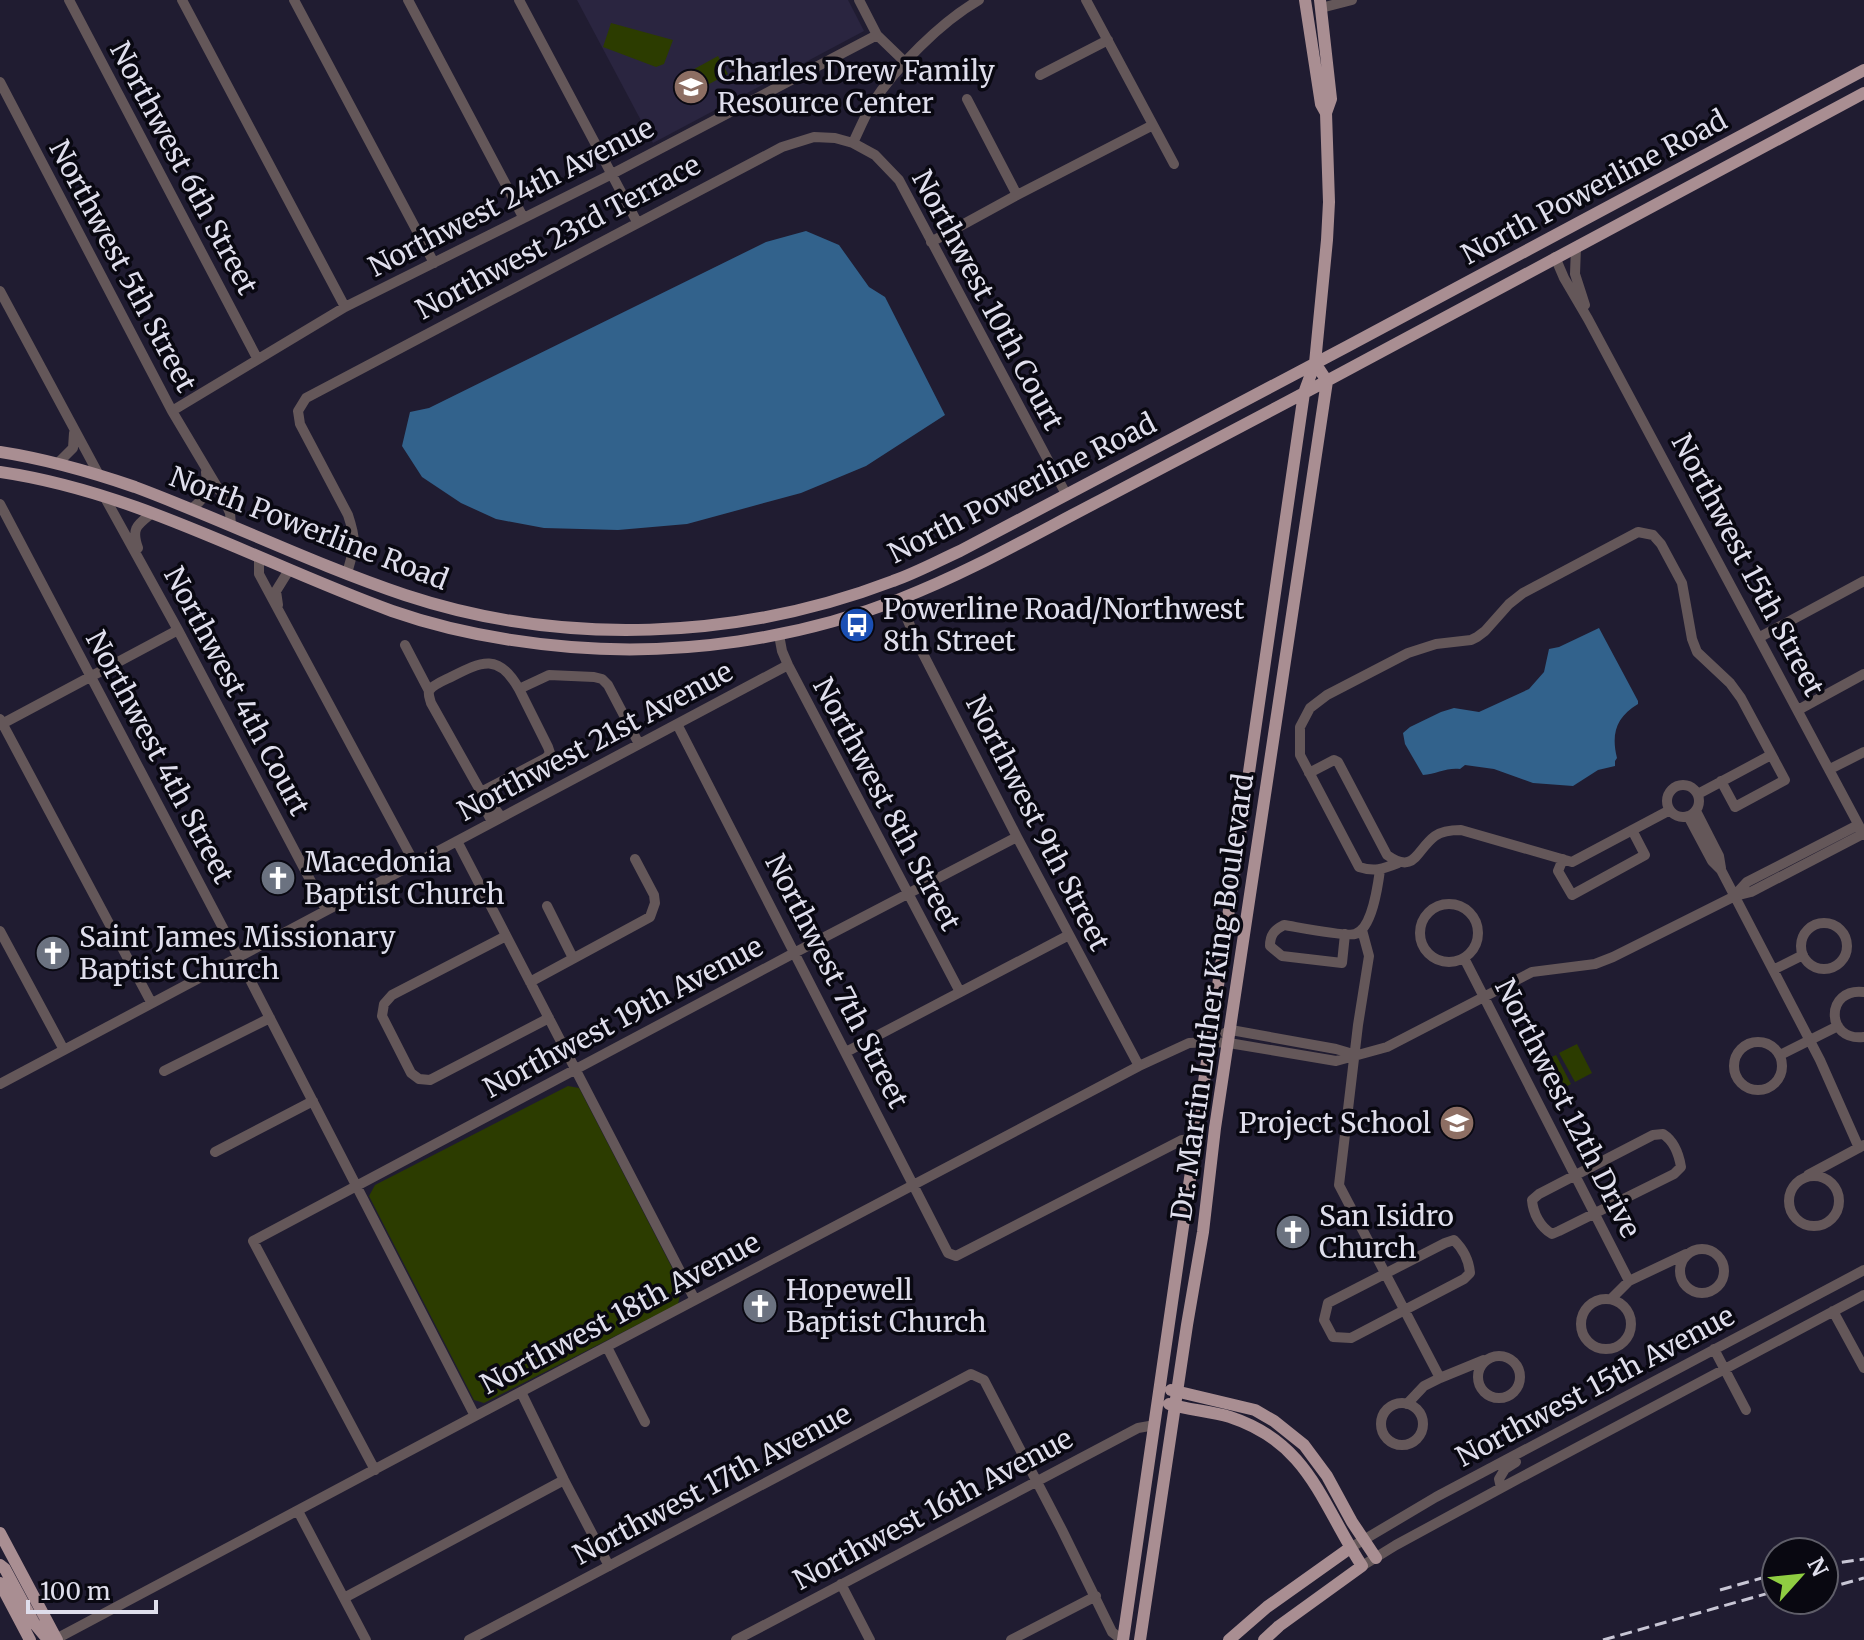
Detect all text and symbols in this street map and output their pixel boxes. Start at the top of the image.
street label: Northwest 6th Street [102,35,266,301]
place label: Charles Drew Family Resource Center [717,53,996,121]
school or university icon: Charles Drew Family Resource Center [672,68,710,106]
street label: North Powerline Road [1455,102,1733,272]
street label: Northwest 24th Avenue [362,109,660,285]
street label: Northwest 5th Street [41,134,205,398]
street label: Northwest 23rd Terrace [410,147,706,327]
street label: Northwest 10th Court [904,164,1072,436]
street label: North Powerline Road [882,405,1162,571]
street label: Northwest 15th Street [1664,428,1832,702]
street label: North Powerline Road [165,458,454,598]
street label: Northwest 4th Court [156,560,318,822]
place label: Powerline Road/Northwest 8th Street [883,591,1245,659]
bus stop icon: Powerline Road/Northwest 8th Street [838,606,876,644]
street label: Northwest 4th Street [78,624,242,890]
street label: Northwest 21st Avenue [451,653,739,829]
street label: Northwest 8th Street [805,671,969,937]
street label: Northwest 9th Street [958,689,1118,957]
street label: Dr. Martin Luther King Boulevard [1163,771,1261,1223]
place label: Macedonia Baptist Church [304,844,505,912]
street label: Northwest 7th Street [757,848,917,1114]
church icon: Macedonia Baptist Church [259,859,297,897]
place label: Saint James Missionary Baptist Church [79,919,396,987]
street label: Northwest 19th Avenue [477,928,769,1106]
church icon: Saint James Missionary Baptist Church [34,934,72,972]
street label: Northwest 12th Drive [1487,972,1649,1244]
school or university icon: Project School [1438,1104,1476,1142]
place label: Project School [1239,1105,1431,1141]
place label: San Isidro Church [1319,1198,1454,1266]
church icon: San Isidro Church [1274,1213,1312,1251]
street label: Northwest 18th Avenue [474,1224,766,1402]
place label: Hopewell Baptist Church [786,1272,987,1340]
church icon: Hopewell Baptist Church [741,1287,779,1325]
street label: Northwest 15th Avenue [1450,1297,1740,1475]
street label: Northwest 17th Avenue [567,1395,857,1573]
street label: Northwest 16th Avenue [787,1420,1079,1598]
north arrow [1760,1536,1840,1616]
text: N [1801,1553,1835,1582]
scale bar [28,1564,156,1614]
text: 100 m [40,1576,111,1607]

